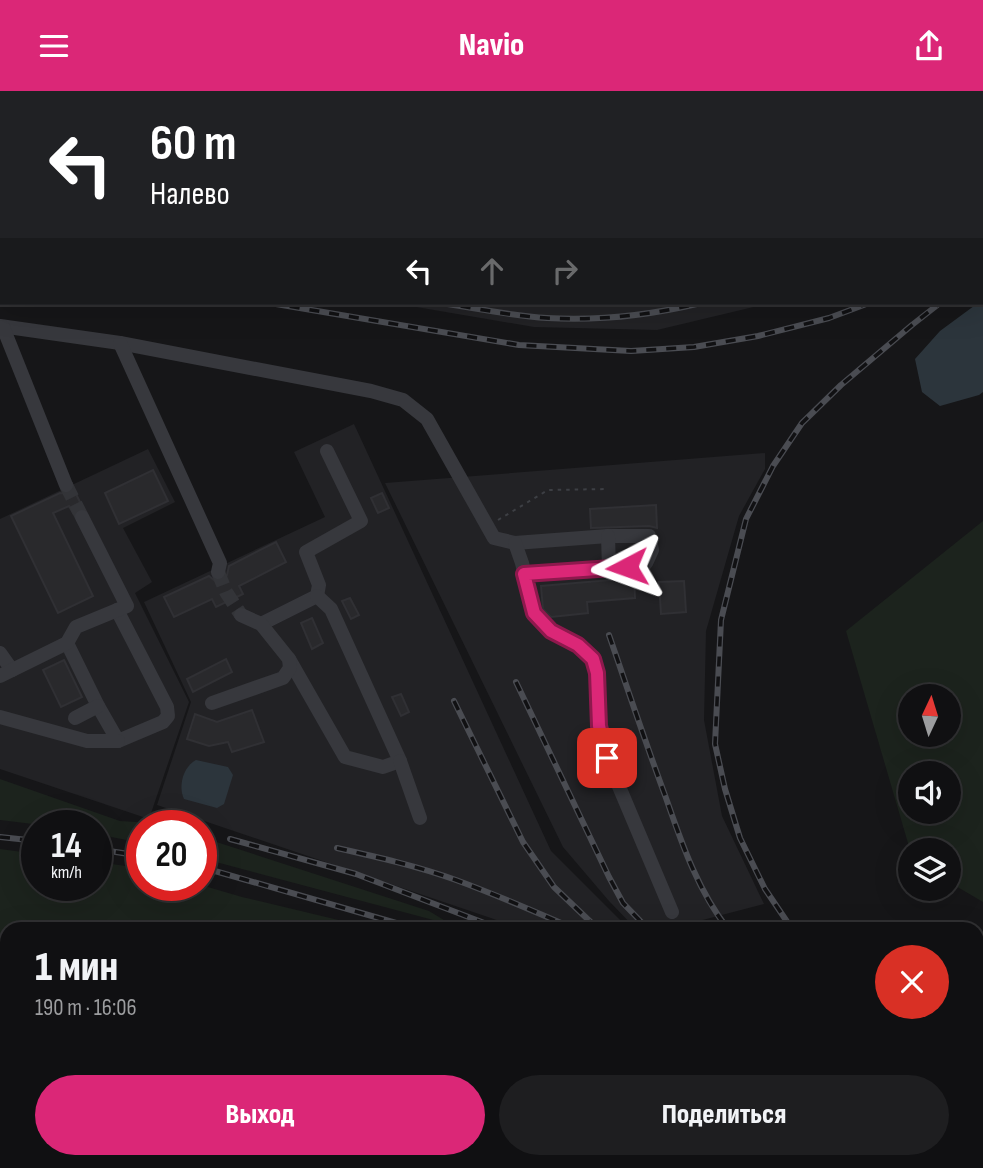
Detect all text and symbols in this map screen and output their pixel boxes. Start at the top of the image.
text: Navio [459,26,524,65]
icon: menu [35,27,73,65]
icon: share [910,27,948,65]
text: 60 m [150,115,237,174]
icon: left [35,119,126,210]
text: Налево [150,175,230,214]
icon: left [400,252,438,290]
icon: ahead [473,252,511,290]
icon: right [546,252,584,290]
position arrow [590,530,664,604]
north arrow [898,684,961,747]
map controls [898,684,961,901]
pin [577,728,637,788]
icon: arrive [588,739,626,777]
button: sound [898,761,961,824]
speed limit sign: 20 [126,810,217,901]
text: 14 [51,825,82,868]
button: layers [898,838,961,901]
text: km/h [51,862,82,883]
text: 1 мин [35,942,118,993]
button: close [875,945,949,1019]
text: 190 m · 16:06 [35,994,137,1022]
button: Выход [35,1075,485,1155]
button: Поделиться [499,1075,949,1155]

